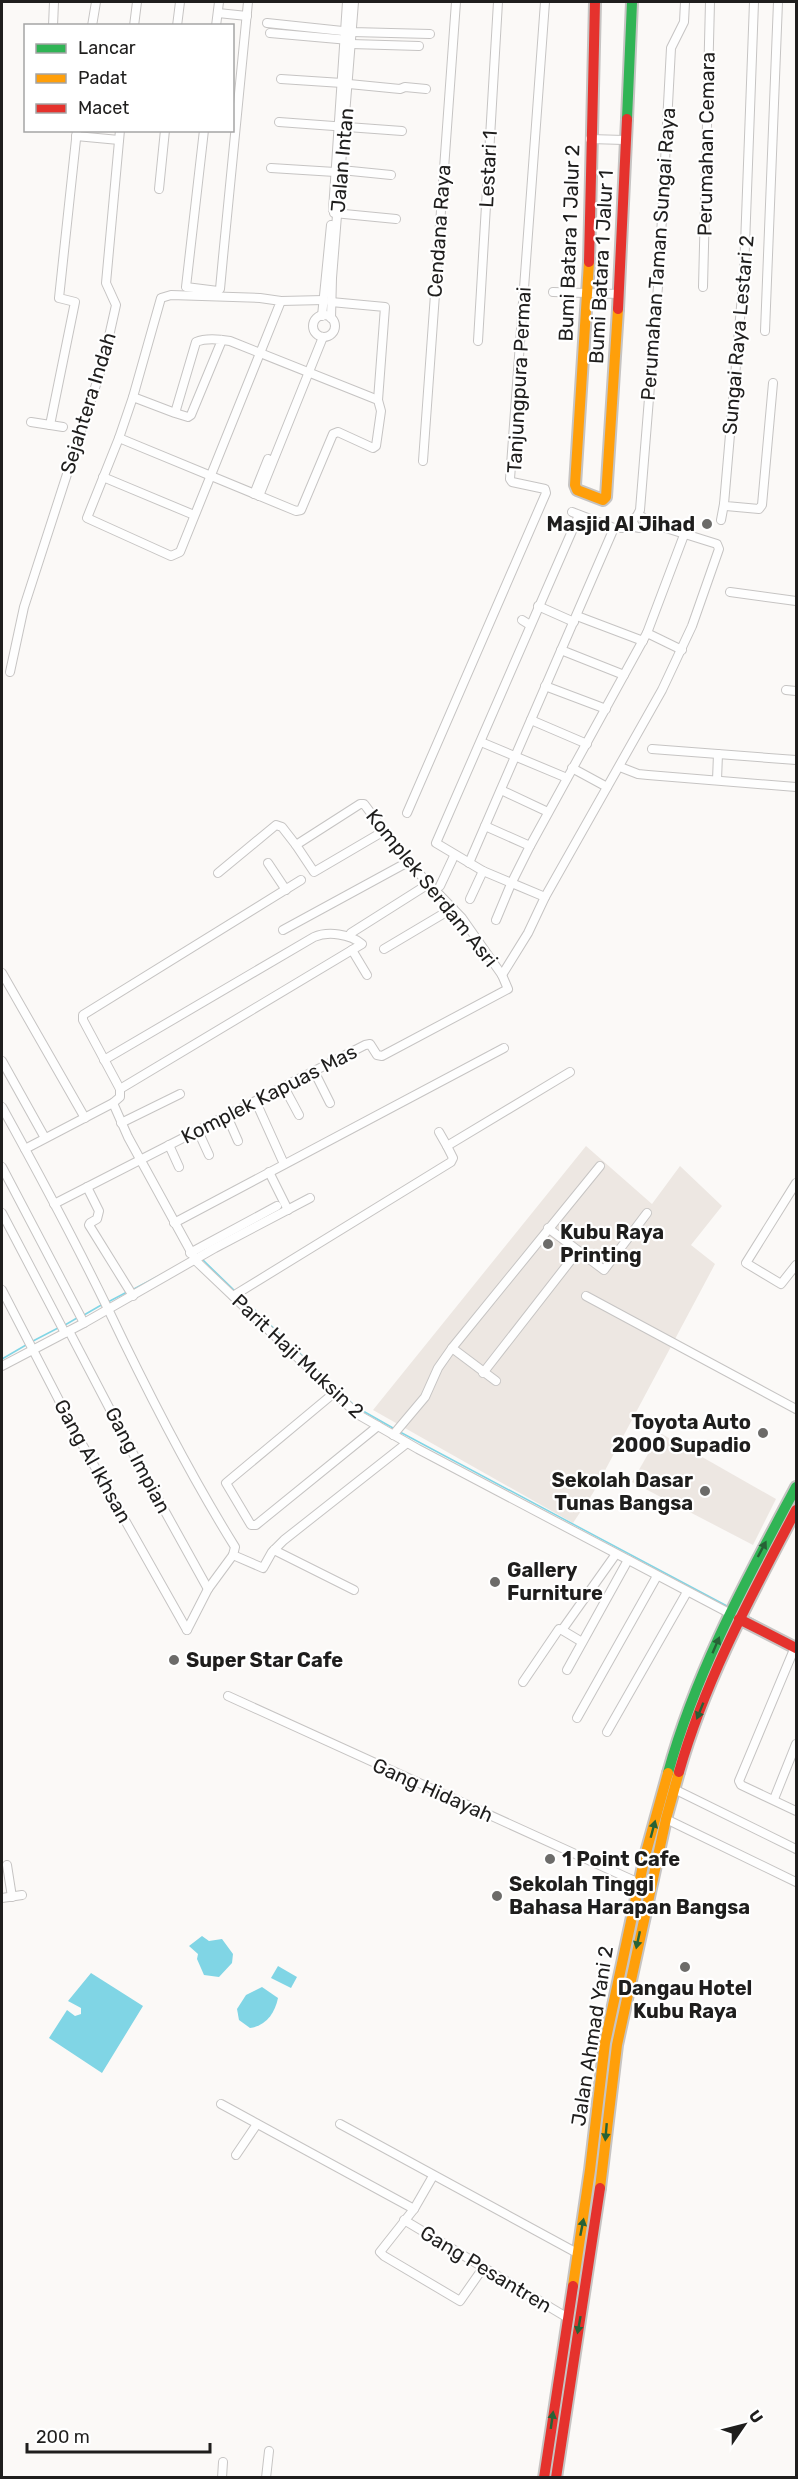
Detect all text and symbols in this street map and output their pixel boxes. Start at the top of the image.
legend [24,24,234,132]
text: Lancar [78,37,136,59]
street label: Perumahan Cemara [692,52,720,236]
text: Padat [78,67,127,89]
text: Macet [78,97,129,119]
street label: Jalan Intan [325,107,359,213]
street label: Perumahan Taman Sungai Raya [636,107,680,401]
street label: Lestari 1 [474,130,502,208]
street label: Bumi Batara 1 Jalur 2 [554,144,584,342]
street label: Cendana Raya [422,164,456,298]
street label: Bumi Batara 1 Jalur 1 [584,169,618,365]
street label: Sungai Raya Lestari 2 [717,234,759,436]
street label: Tanjungpura Permai [502,286,536,474]
street label: Sejahtera Indah [55,329,121,477]
place label: Masjid Al Jihad [547,512,695,536]
marker: Masjid Al Jihad [700,517,714,531]
street label: Komplek Serdam Asri [361,804,503,972]
street label: Komplek Kapuas Mas [177,1039,361,1149]
place label: Kubu Raya Printing [560,1220,664,1267]
marker: Kubu Raya Printing [541,1237,555,1251]
street label: Parit Haji Muksin 2 [227,1289,369,1423]
street label: Gang Al Ikhsan [49,1395,137,1527]
street label: Gang Impian [100,1403,176,1517]
place label: Toyota Auto 2000 Supadio [612,1410,751,1457]
marker: Toyota Auto 2000 Supadio [756,1426,770,1440]
place label: Sekolah Dasar Tunas Bangsa [552,1468,693,1515]
marker: Sekolah Dasar Tunas Bangsa [698,1484,712,1498]
one-way arrow [756,1540,766,1558]
place label: Gallery Furniture [507,1558,603,1605]
marker: Gallery Furniture [488,1575,502,1589]
one-way arrow [711,1635,721,1653]
place label: Super Star Cafe [186,1648,343,1672]
marker: Super Star Cafe [167,1653,181,1667]
one-way arrow [695,1702,704,1720]
street label: Gang Hidayah [369,1753,497,1827]
one-way arrow [648,1820,658,1838]
place label: 1 Point Cafe [562,1847,680,1871]
marker: 1 Point Cafe [543,1852,557,1866]
place label: Sekolah Tinggi Bahasa Harapan Bangsa [509,1872,750,1919]
marker: Sekolah Tinggi Bahasa Harapan Bangsa [490,1889,504,1903]
one-way arrow [633,1930,642,1949]
street label: Jalan Ahmad Yani 2 [566,1944,618,2128]
marker: Dangau Hotel Kubu Raya [678,1960,692,1974]
place label: Dangau Hotel Kubu Raya [618,1976,752,2023]
one-way arrow [601,2122,611,2141]
one-way arrow [578,2217,587,2236]
street label: Gang Pesantren [416,2220,556,2318]
one-way arrow [575,2316,584,2335]
north arrow [714,2395,774,2455]
text: U [745,2406,767,2427]
one-way arrow [547,2410,557,2429]
scale bar [27,2416,210,2454]
text: 200 m [36,2426,90,2448]

